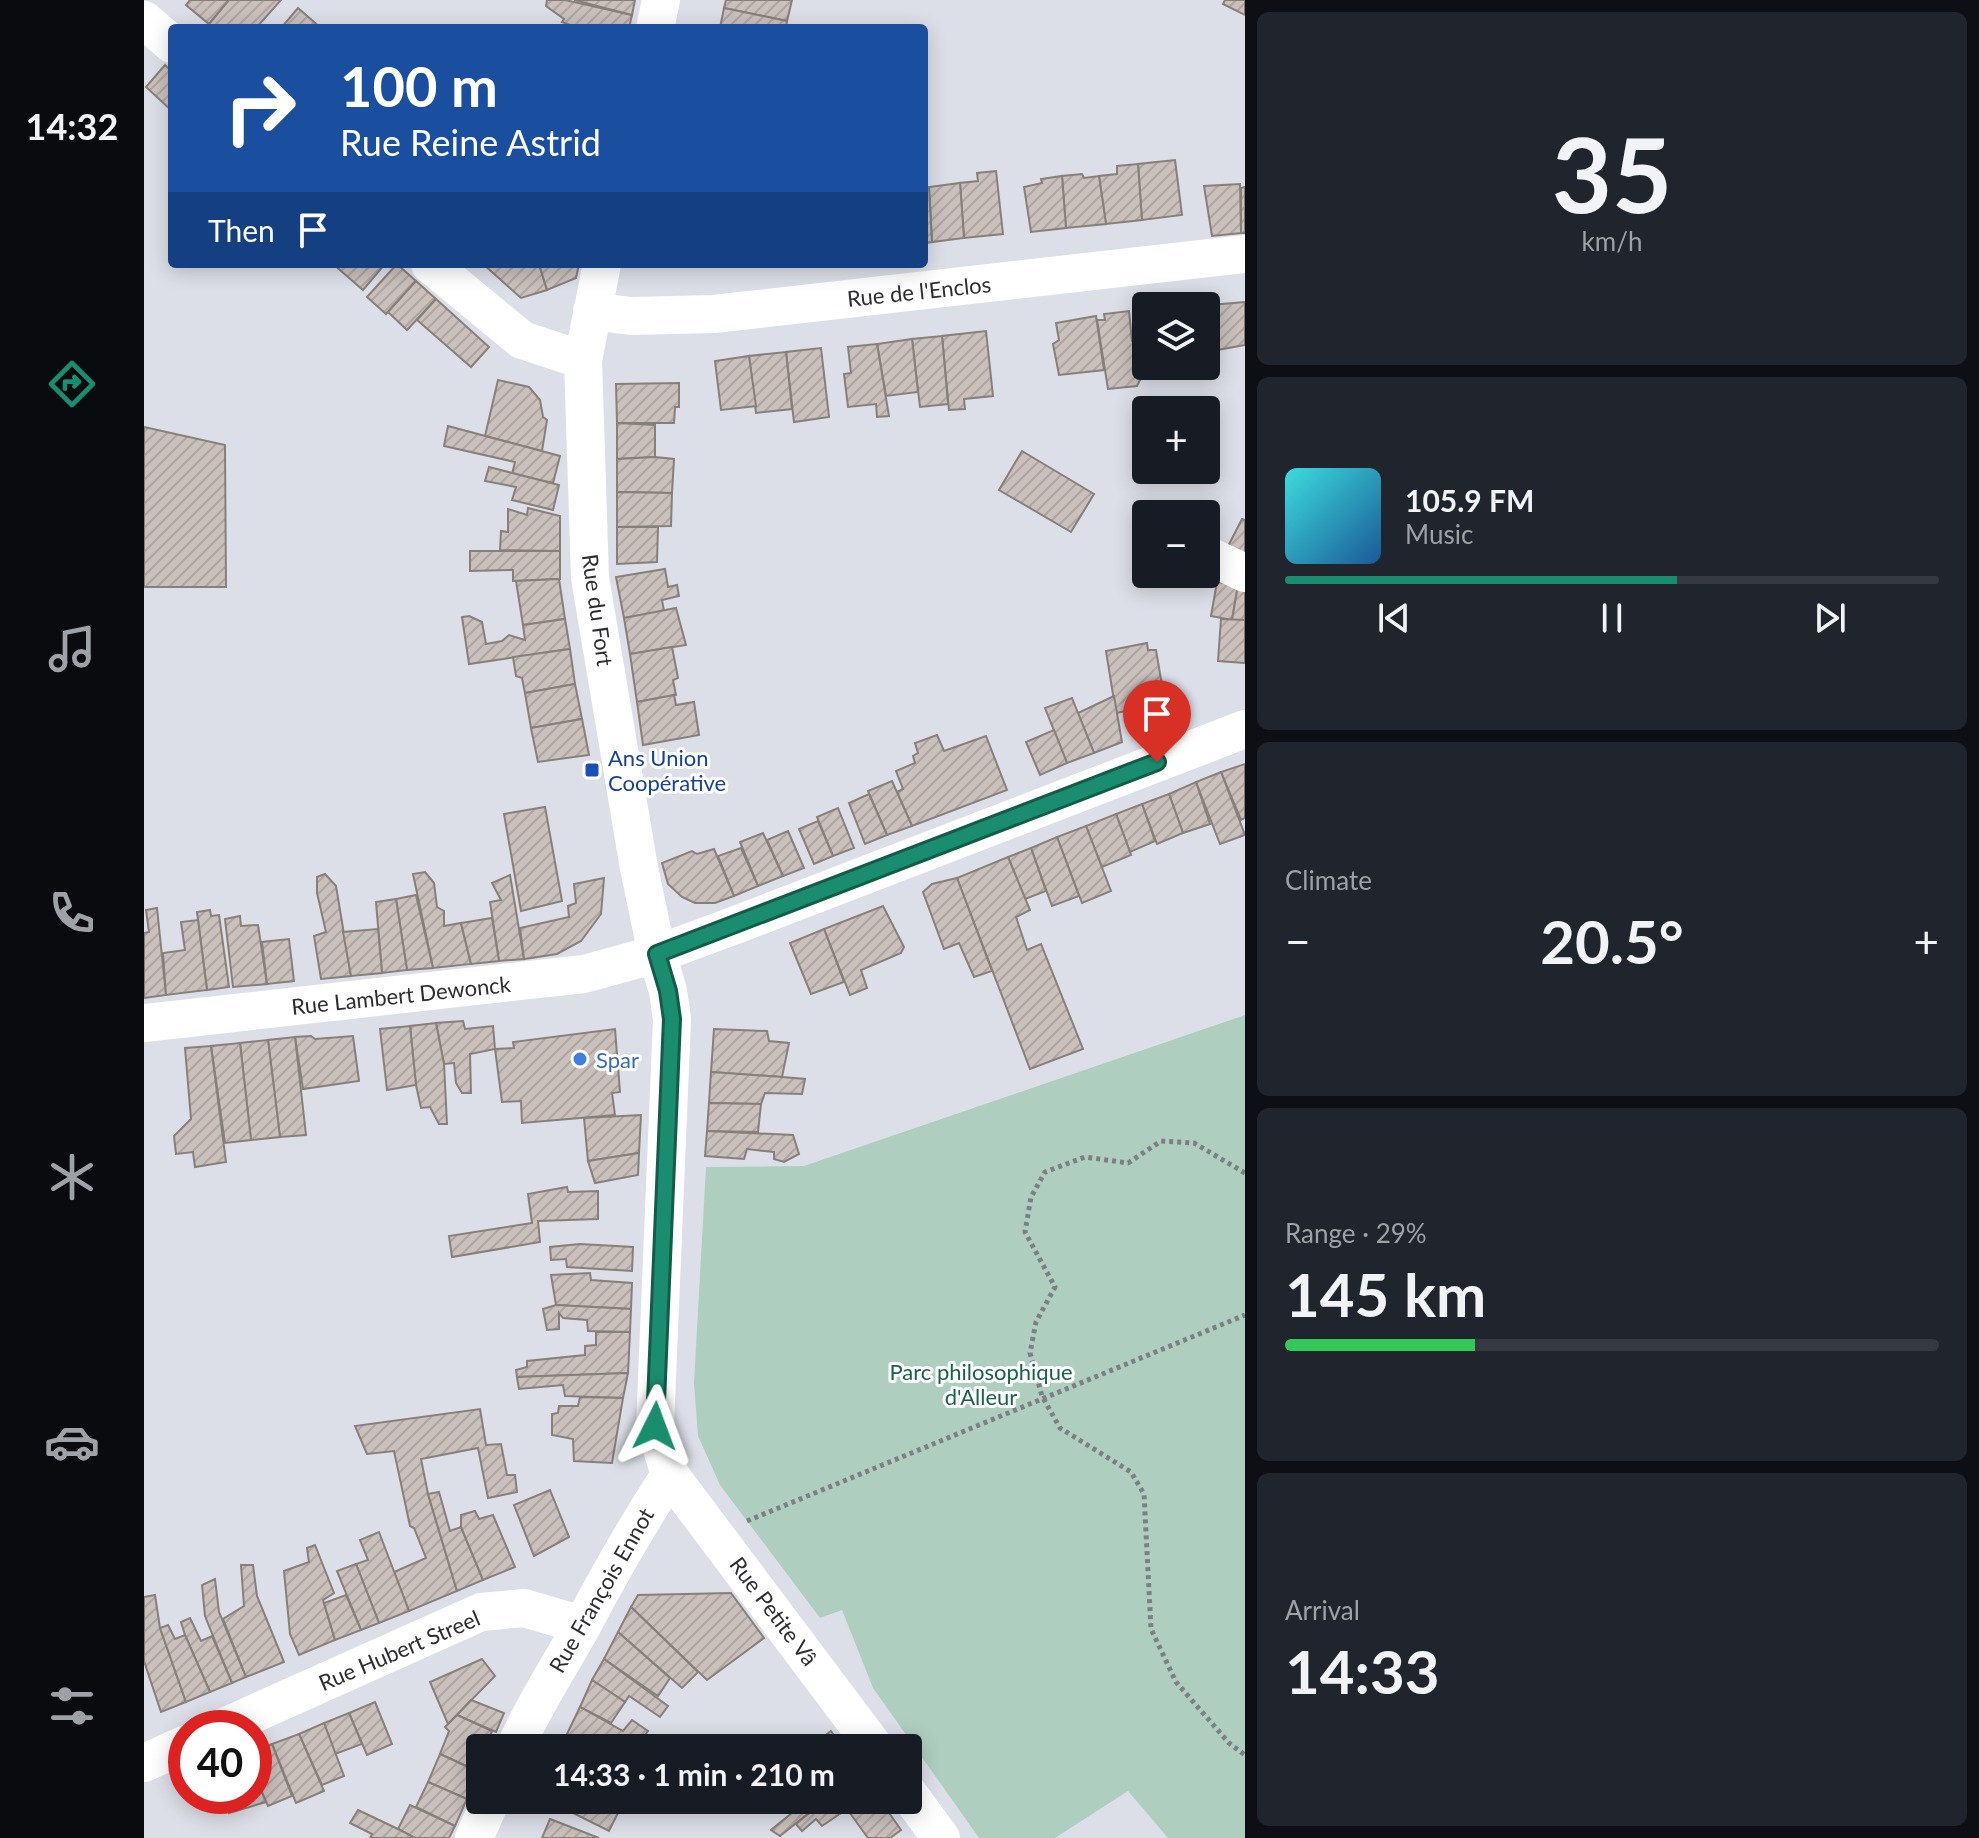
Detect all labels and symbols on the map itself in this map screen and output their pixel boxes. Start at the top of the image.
street label: Rue de l'Enclos [846,270,992,312]
street label: Rue du Fort [577,552,619,668]
pin [1123,680,1191,762]
place label: Ans Union Coopérative [608,744,726,796]
marker: Ans Union Coopérative [583,761,601,779]
street label: Rue Lambert Dewonck [290,970,513,1020]
place label: Spar [596,1046,639,1073]
marker: Spar [571,1050,589,1068]
park label: Parc philosophique d'Alleur [889,1358,1073,1410]
position arrow [613,1384,697,1468]
street label: Rue François Ennot [543,1503,659,1677]
street label: Rue Petite Vâ [724,1551,824,1671]
street label: Rue Hubert Streel [314,1604,484,1696]
speed limit sign: 40 [168,1710,272,1814]

